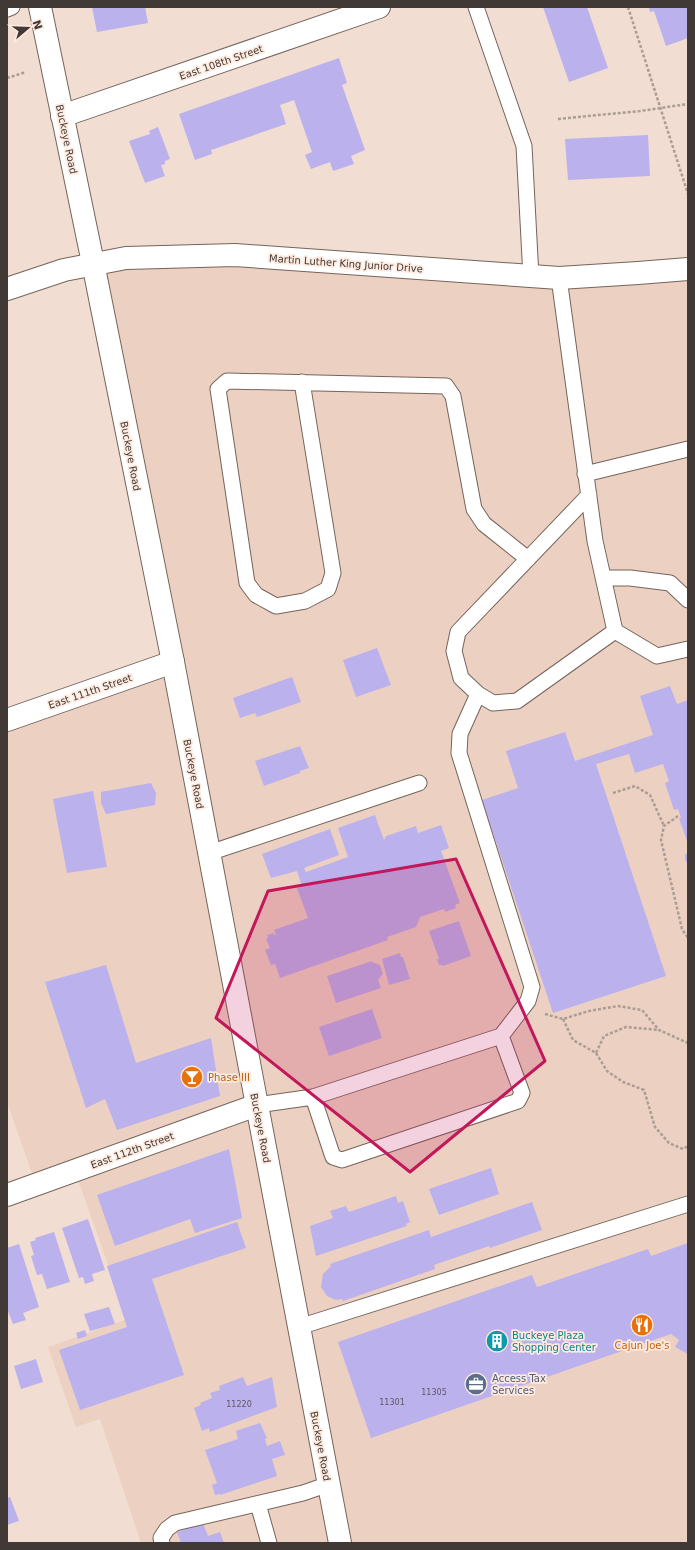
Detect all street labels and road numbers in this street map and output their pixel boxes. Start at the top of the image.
street label: East 108th Street [178,43,264,82]
street label: Buckeye Road [54,103,79,175]
street label: Martin Luther King Junior Drive [269,253,423,274]
street label: Buckeye Road [118,420,143,492]
street label: East 111th Street [47,672,133,711]
street label: Buckeye Road [181,738,206,810]
street label: Buckeye Road [248,1092,273,1164]
street label: East 112th Street [89,1130,175,1171]
street label: Buckeye Road [308,1410,333,1482]

